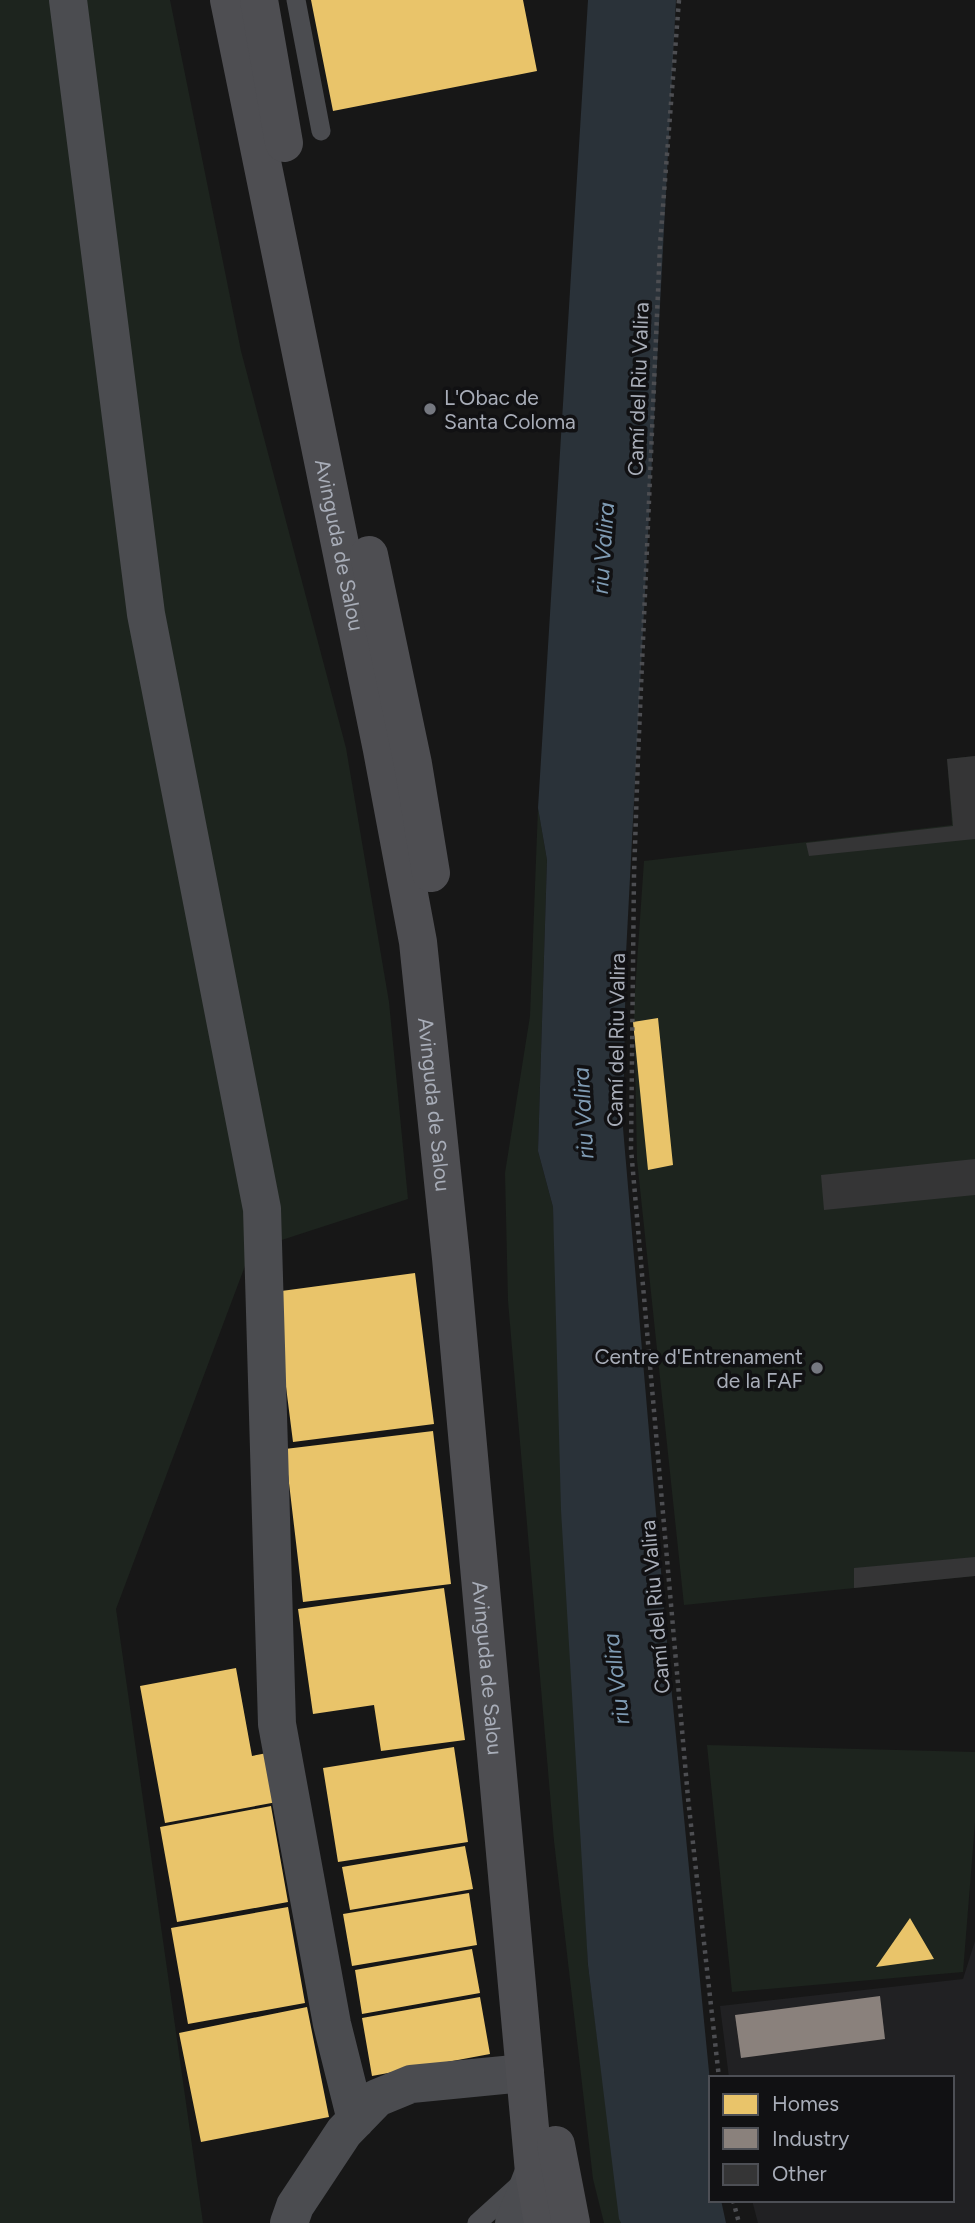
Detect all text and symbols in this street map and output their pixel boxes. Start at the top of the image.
street label: Camí del Riu Valira [622,302,654,476]
place label: L'Obac de Santa Coloma [444,385,576,434]
marker: L'Obac de Santa Coloma [422,401,438,417]
street label: Avinguda de Salou [310,457,370,633]
water label: riu Valira [586,501,620,595]
street label: Camí del Riu Valira [602,953,630,1127]
street label: Avinguda de Salou [413,1016,456,1193]
water label: riu Valira [567,1066,599,1160]
place label: Centre d'Entrenament de la FAF [594,1344,803,1393]
marker: Centre d'Entrenament de la FAF [809,1360,825,1376]
street label: Camí del Riu Valira [635,1519,675,1695]
street label: Avinguda de Salou [468,1580,509,1756]
water label: riu Valira [596,1632,636,1726]
legend [709,2076,954,2202]
text: Homes [772,2091,839,2116]
text: Industry [772,2126,849,2151]
text: Other [772,2161,827,2186]

